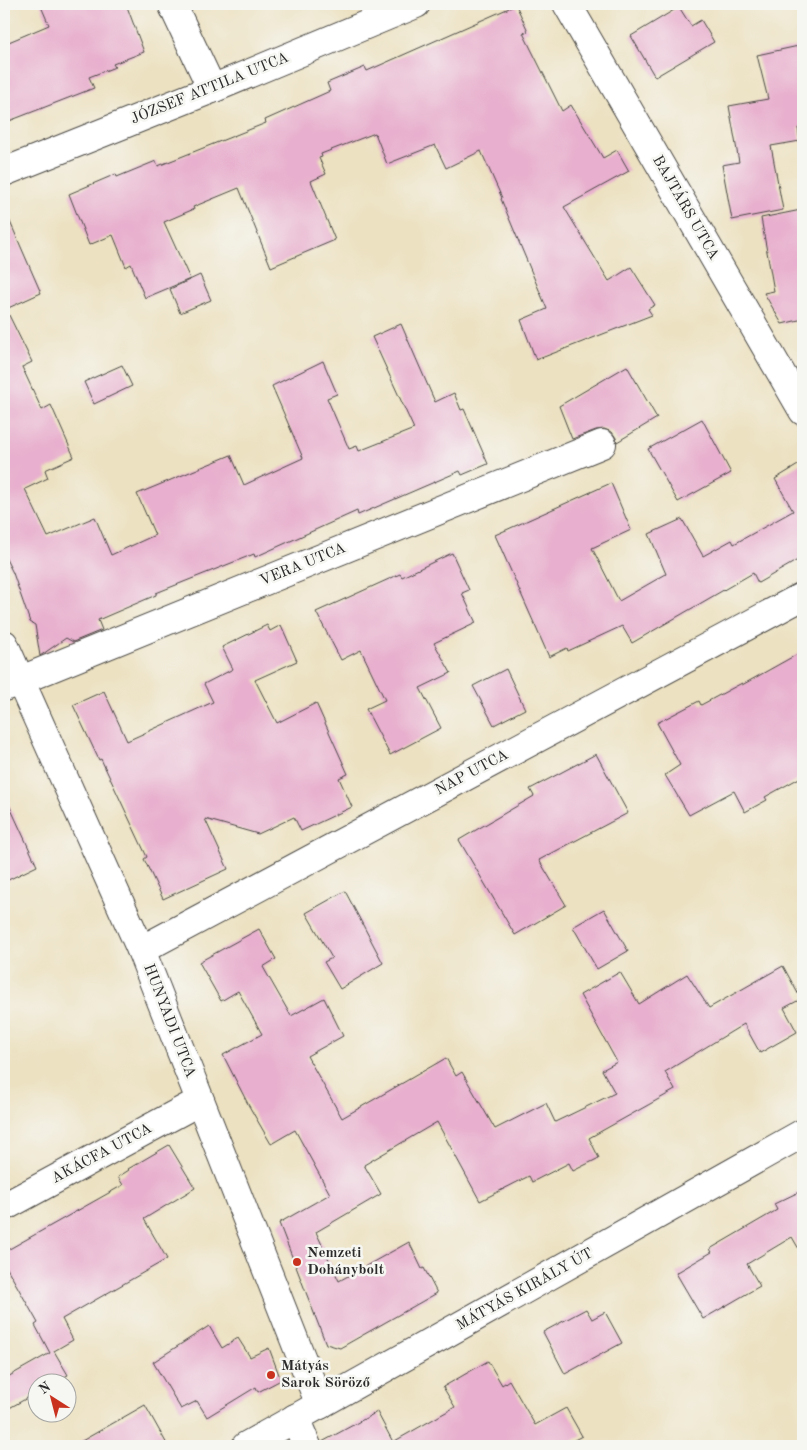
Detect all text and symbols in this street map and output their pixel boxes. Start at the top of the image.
street label: JÓZSEF ATTILA UTCA [127,47,292,128]
street label: BAJTÁRS UTCA [649,152,724,263]
street label: VERA UTCA [258,541,349,589]
street label: NAP UTCA [433,747,511,798]
street label: HUNYADI UTCA [140,962,198,1081]
street label: AKÁCFA UTCA [48,1118,155,1187]
street label: MÁTYÁS KIRÁLY ÚT [452,1243,596,1334]
place label: Nemzeti Dohánybolt [307,1246,385,1278]
marker: Nemzeti Dohánybolt [291,1256,303,1268]
place label: Mátyás Sarok Söröző [281,1359,370,1391]
marker: Mátyás Sarok Söröző [265,1369,277,1381]
north arrow [28,1372,78,1422]
text: N [37,1379,54,1397]

